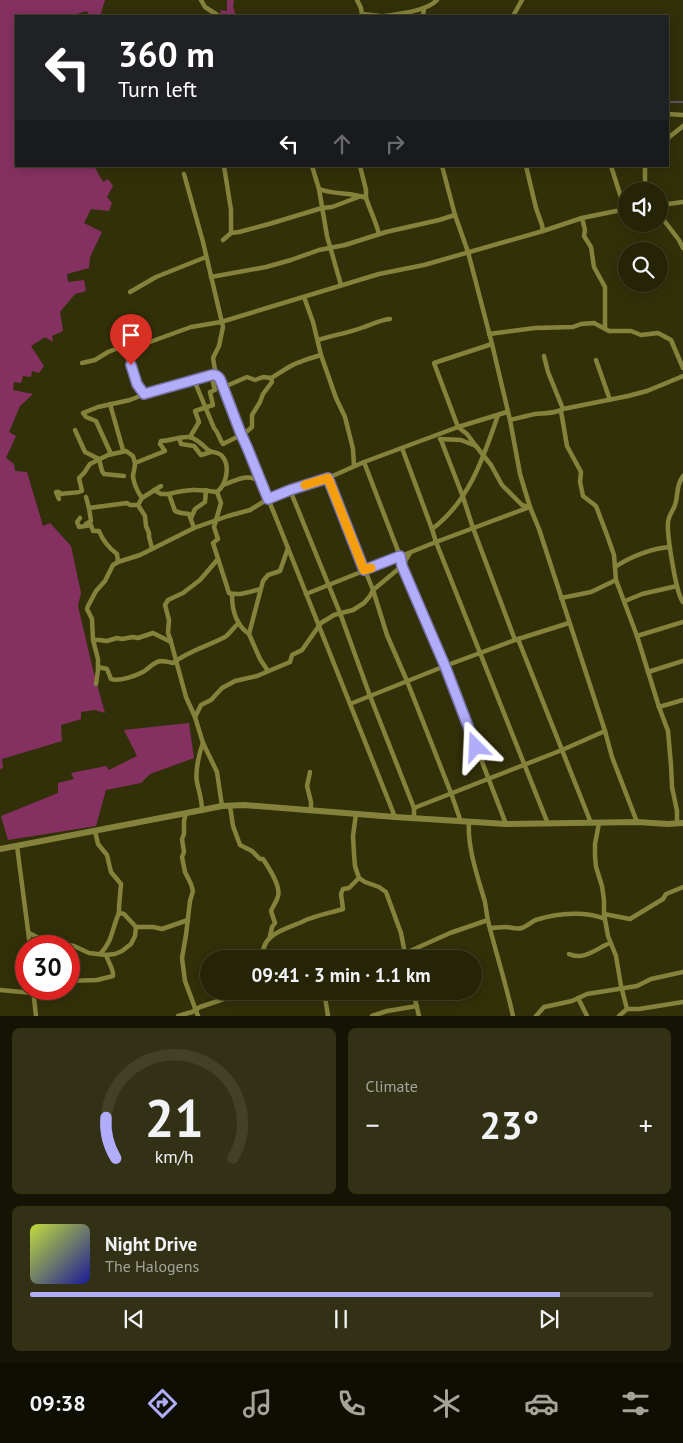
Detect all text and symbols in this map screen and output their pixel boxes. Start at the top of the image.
text: 360 m [118,31,215,77]
icon: left [35,35,100,100]
text: Turn left [118,75,197,103]
icon: left [275,130,303,158]
icon: ahead [328,130,356,158]
icon: right [381,130,409,158]
map controls [618,182,668,292]
button: sound [618,182,668,232]
button: search [618,242,668,292]
pin [110,314,152,365]
icon: arrive [117,321,145,349]
position arrow [449,720,501,772]
speed limit sign: 30 [15,935,80,1000]
text: 09:41 · 3 min · 1.1 km [251,963,431,987]
text: Climate [366,1076,418,1096]
text: 21 [144,1084,203,1151]
text: 23° [479,1100,539,1149]
text: − [366,1106,380,1143]
text: + [639,1106,653,1143]
text: km/h [154,1145,193,1168]
text: Night Drive [105,1232,197,1256]
text: The Halogens [105,1256,199,1276]
icon: previous [120,1305,148,1333]
icon: pause [327,1305,355,1333]
icon: next [535,1305,563,1333]
icon: directions [145,1386,180,1421]
icon: music [240,1386,275,1421]
icon: phone [334,1386,369,1421]
icon: climate [429,1386,464,1421]
icon: car [524,1386,559,1421]
icon: filters [618,1386,653,1421]
text: 09:38 [30,1389,86,1417]

